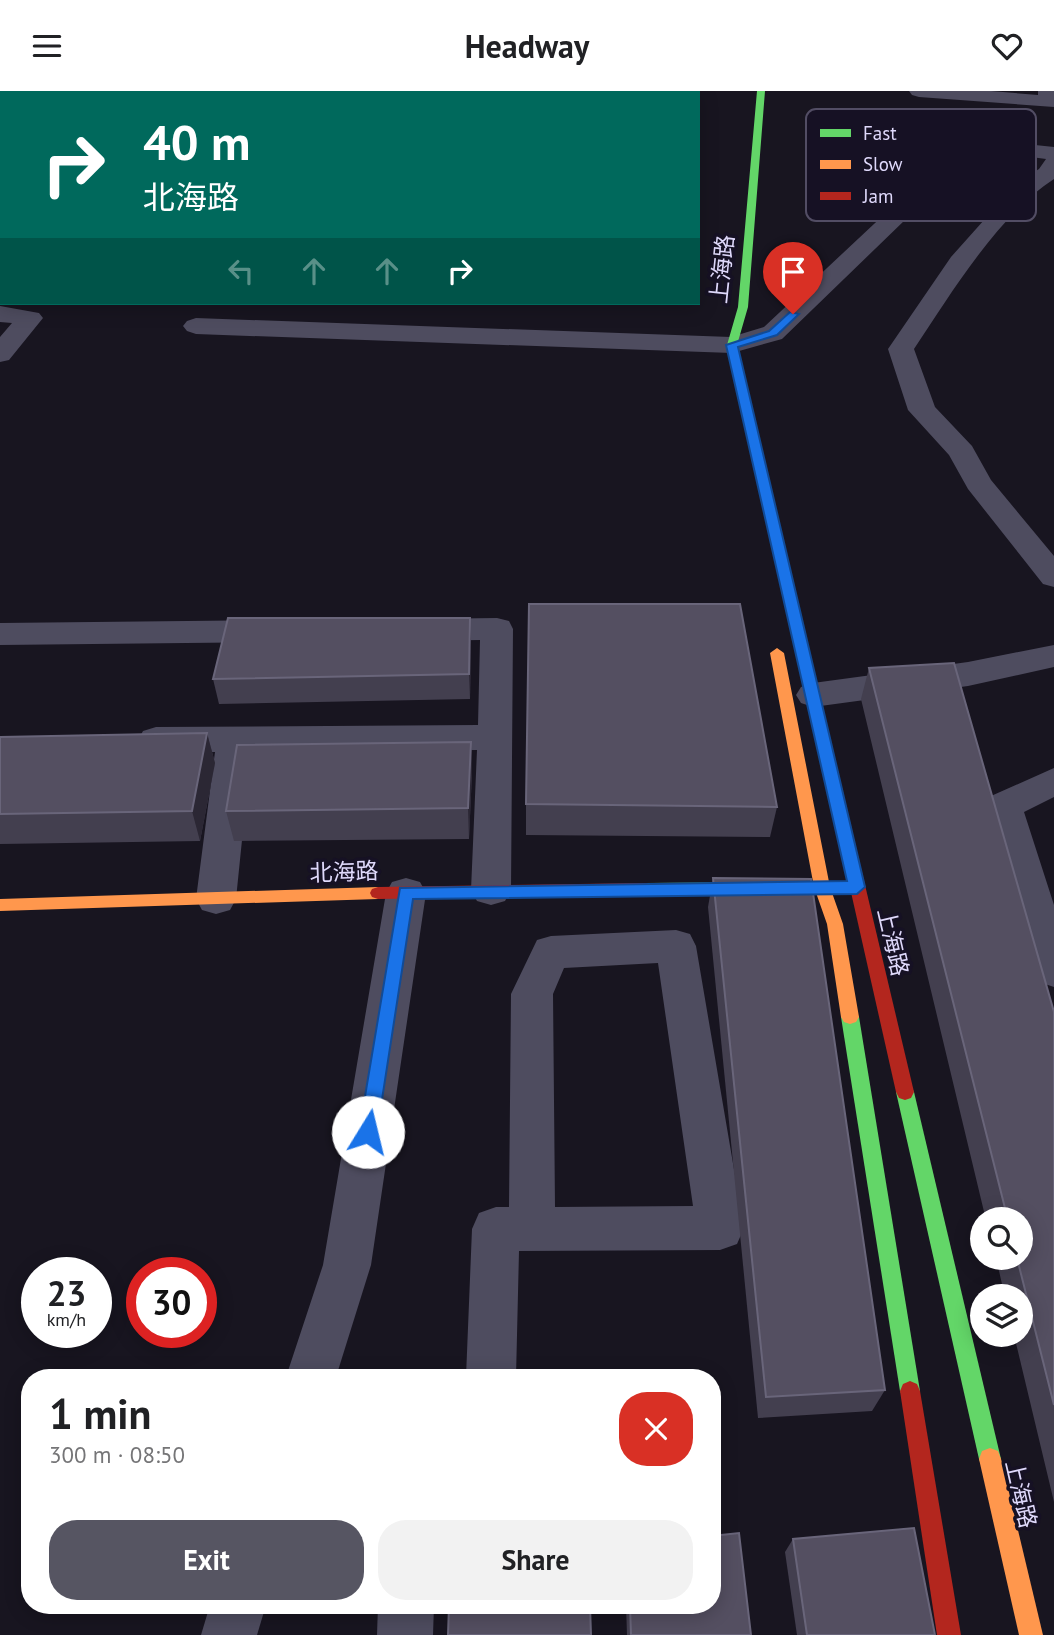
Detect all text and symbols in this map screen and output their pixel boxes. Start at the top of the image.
text: Headway [465,25,589,67]
icon: menu [28,27,66,65]
icon: heart [988,27,1026,65]
legend [806,109,1036,221]
text: 40 m [143,110,250,174]
icon: right [28,119,119,210]
text: Fast [863,121,897,145]
text: Slow [863,152,903,176]
text: 北海路 [143,176,239,218]
text: Jam [862,184,893,208]
street label: 上海路 [703,233,740,305]
pin [763,242,823,314]
icon: left [222,252,260,290]
icon: ahead [295,252,333,290]
icon: ahead [368,252,406,290]
icon: right [441,252,479,290]
icon: arrive [774,253,812,291]
street label: 北海路 [309,856,379,887]
street label: 上海路 [872,905,915,979]
position arrow [331,1095,405,1169]
map controls [970,1207,1033,1347]
button: search [970,1207,1033,1270]
speed limit sign: 30 [126,1257,217,1348]
text: 23 [47,1270,86,1316]
button: layers [970,1284,1033,1347]
text: km/h [47,1308,86,1331]
text: 1 min [49,1386,151,1441]
button: close [619,1392,693,1466]
text: 300 m · 08:50 [49,1440,185,1469]
street label: 上海路 [1000,1457,1043,1531]
button: Exit [49,1520,364,1600]
button: Share [378,1520,693,1600]

